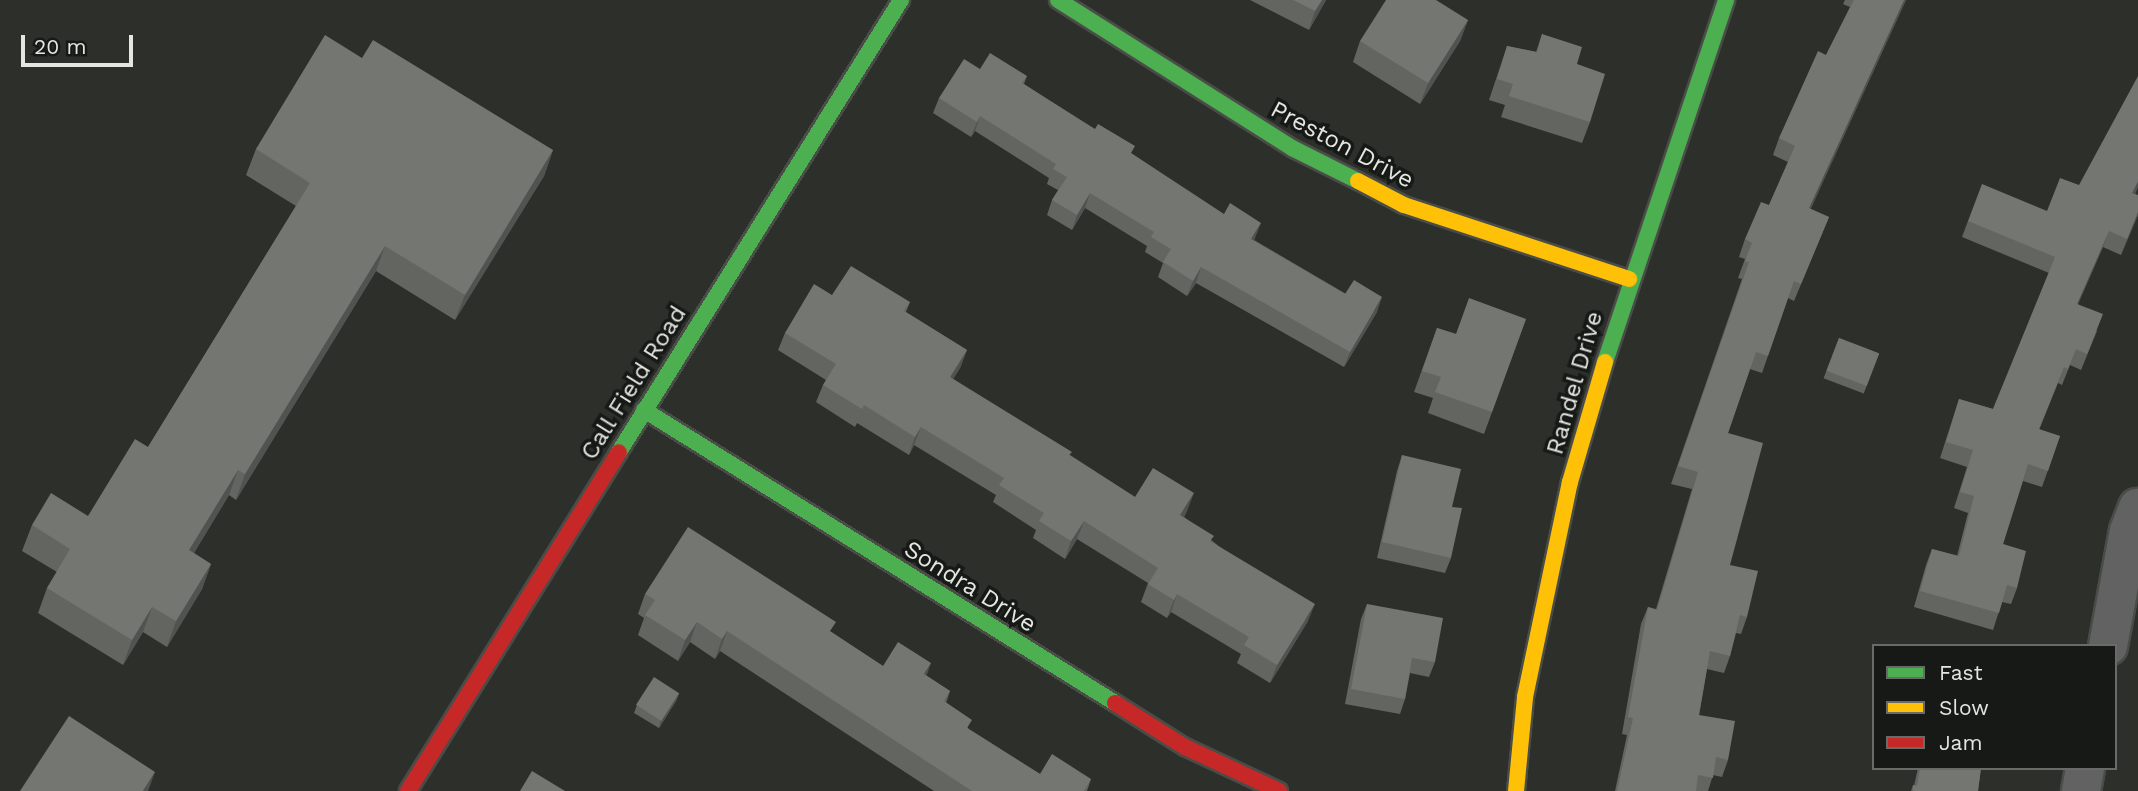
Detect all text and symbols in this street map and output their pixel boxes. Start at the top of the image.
scale bar [24,21,136,65]
text: 20 m [34,34,86,59]
street label: Preston Drive [1266,95,1418,195]
street label: Call Field Road [575,300,693,466]
street label: Randel Drive [1541,308,1609,458]
street label: Sondra Drive [899,535,1041,639]
legend [1872,644,2117,770]
text: Fast [1939,660,1983,685]
text: Slow [1939,695,1989,720]
text: Jam [1939,730,1982,755]

